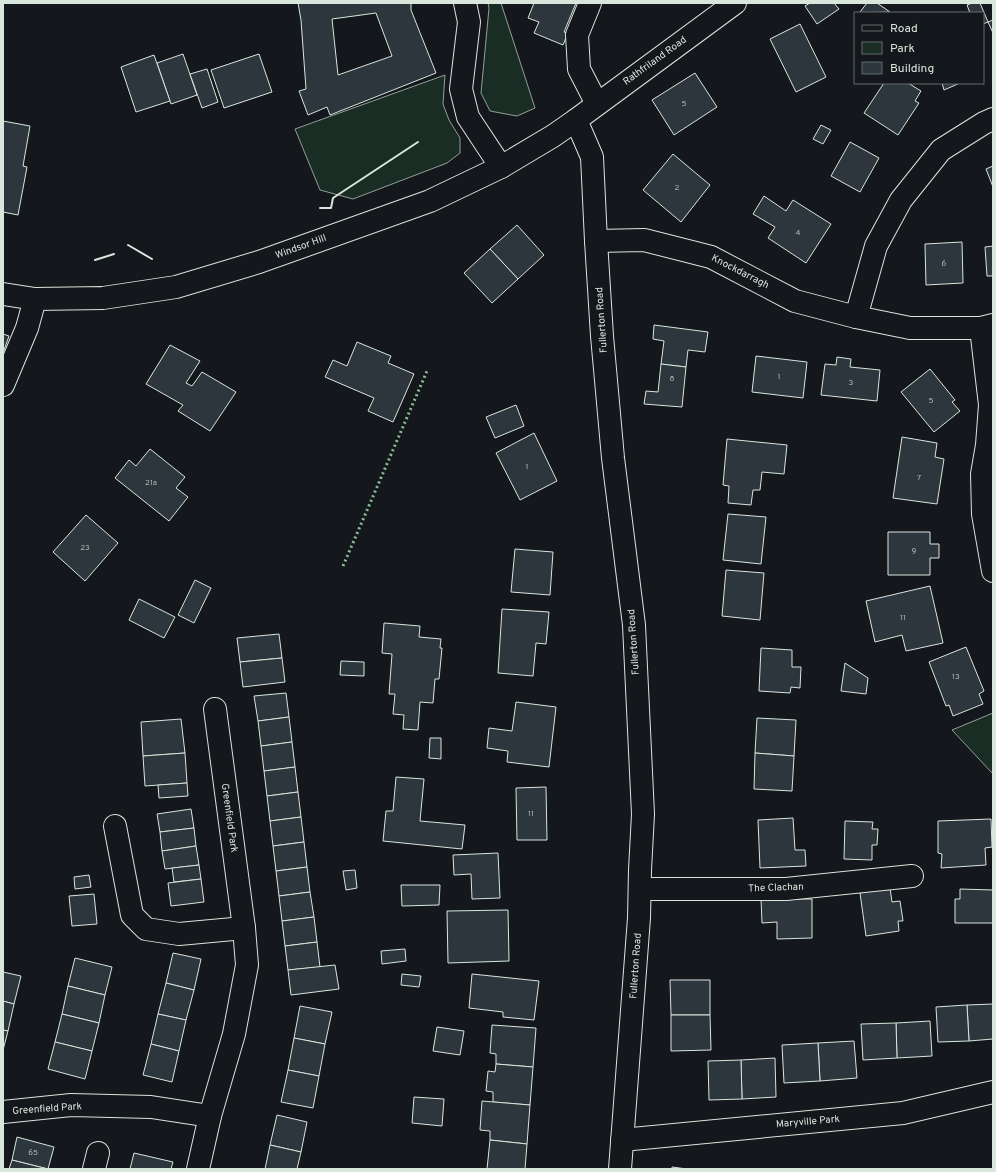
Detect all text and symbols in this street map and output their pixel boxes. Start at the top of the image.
legend [854,12,984,84]
text: Road [890,21,918,37]
street label: Rathfriland Road [621,34,689,88]
text: Park [890,41,915,57]
text: Building [890,61,934,77]
house number: 5 [682,99,687,109]
house number: 2 [675,183,680,193]
house number: 4 [796,228,801,238]
street label: Windsor Hill [274,232,328,262]
street label: Knockdarragh [709,252,771,292]
house number: 6 [942,259,947,269]
street label: Fullerton Road [593,287,611,353]
house number: 1 [778,372,780,382]
house number: 8 [670,374,675,384]
house number: 3 [849,378,854,388]
house number: 5 [929,396,934,406]
house number: 1 [526,462,528,472]
house number: 7 [917,473,921,483]
house number: 21a [145,478,157,488]
house number: 23 [80,543,90,553]
house number: 9 [912,546,917,556]
street label: Fullerton Road [625,609,643,675]
house number: 11 [900,613,906,623]
house number: 13 [952,672,960,682]
street label: Greenfield Park [218,783,240,853]
house number: 11 [528,809,534,819]
street label: The Clachan [748,881,804,895]
street label: Fullerton Road [627,933,645,999]
street label: Greenfield Park [12,1100,82,1118]
street label: Maryville Park [776,1113,840,1131]
house number: 65 [28,1148,38,1158]

